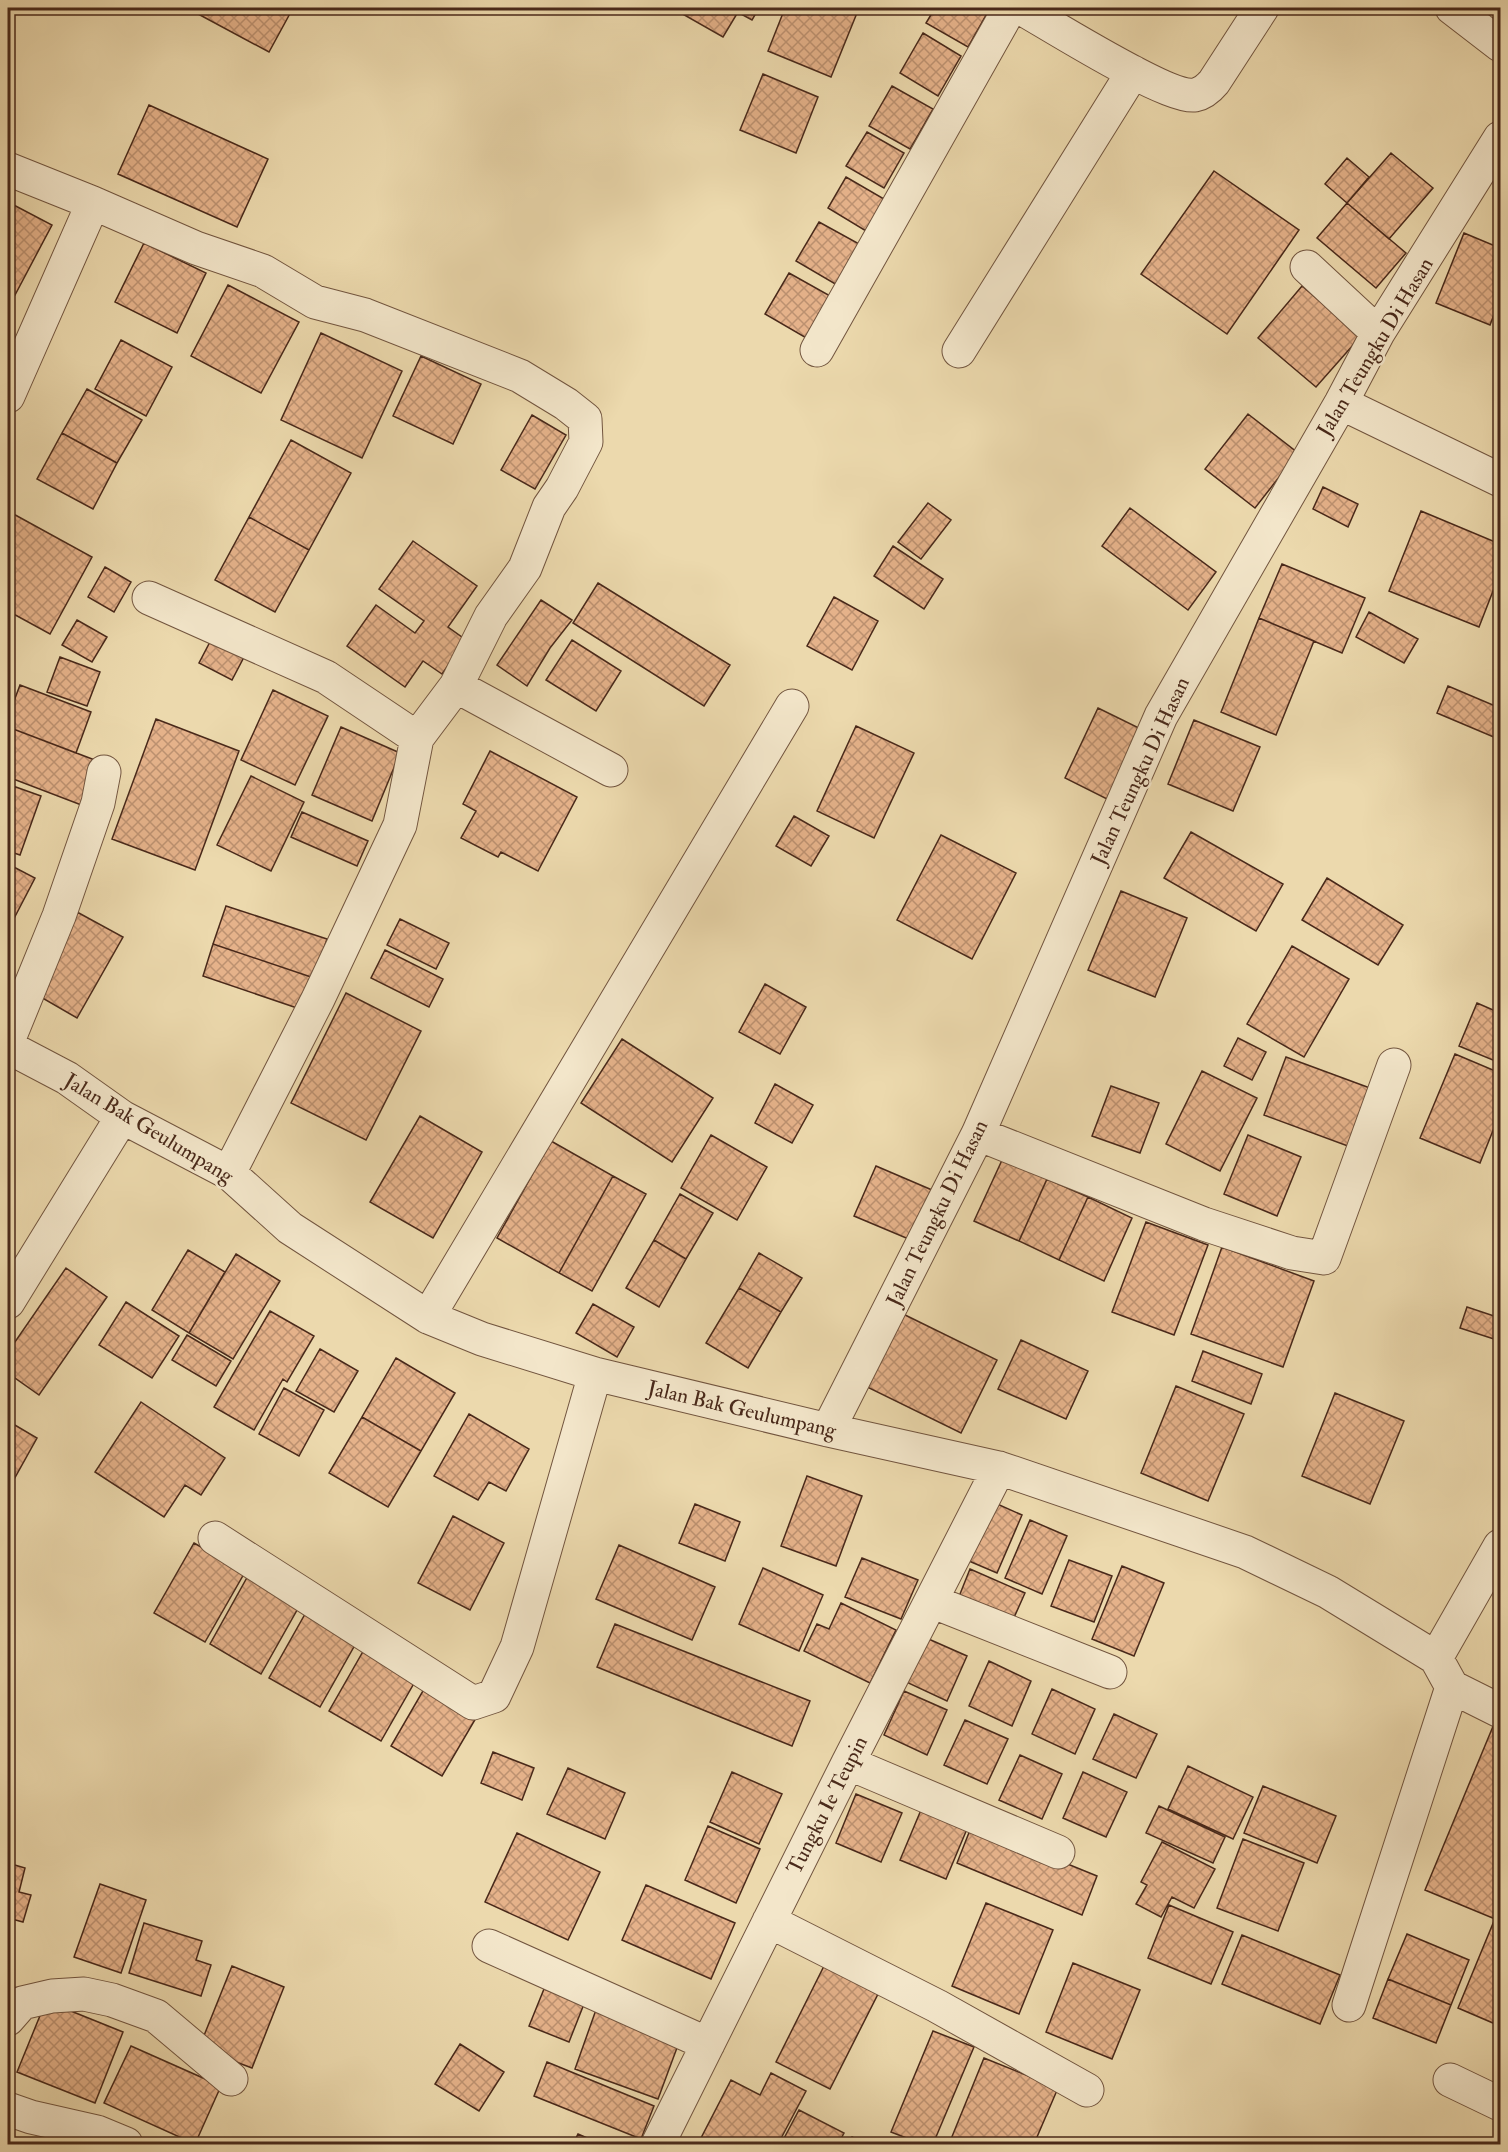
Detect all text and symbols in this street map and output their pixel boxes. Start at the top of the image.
street label: Jalan Teungku Di Hasan [1311,253,1440,443]
street label: Jalan Teungku Di Hasan [1085,673,1196,870]
street label: Jalan Bak Geulumpang [58,1067,239,1190]
street label: Jalan Teungku Di Hasan [880,1115,994,1312]
street label: Jalan Bak Geulumpang [644,1374,840,1444]
street label: Tungku Ie Teupin [781,1731,874,1879]

